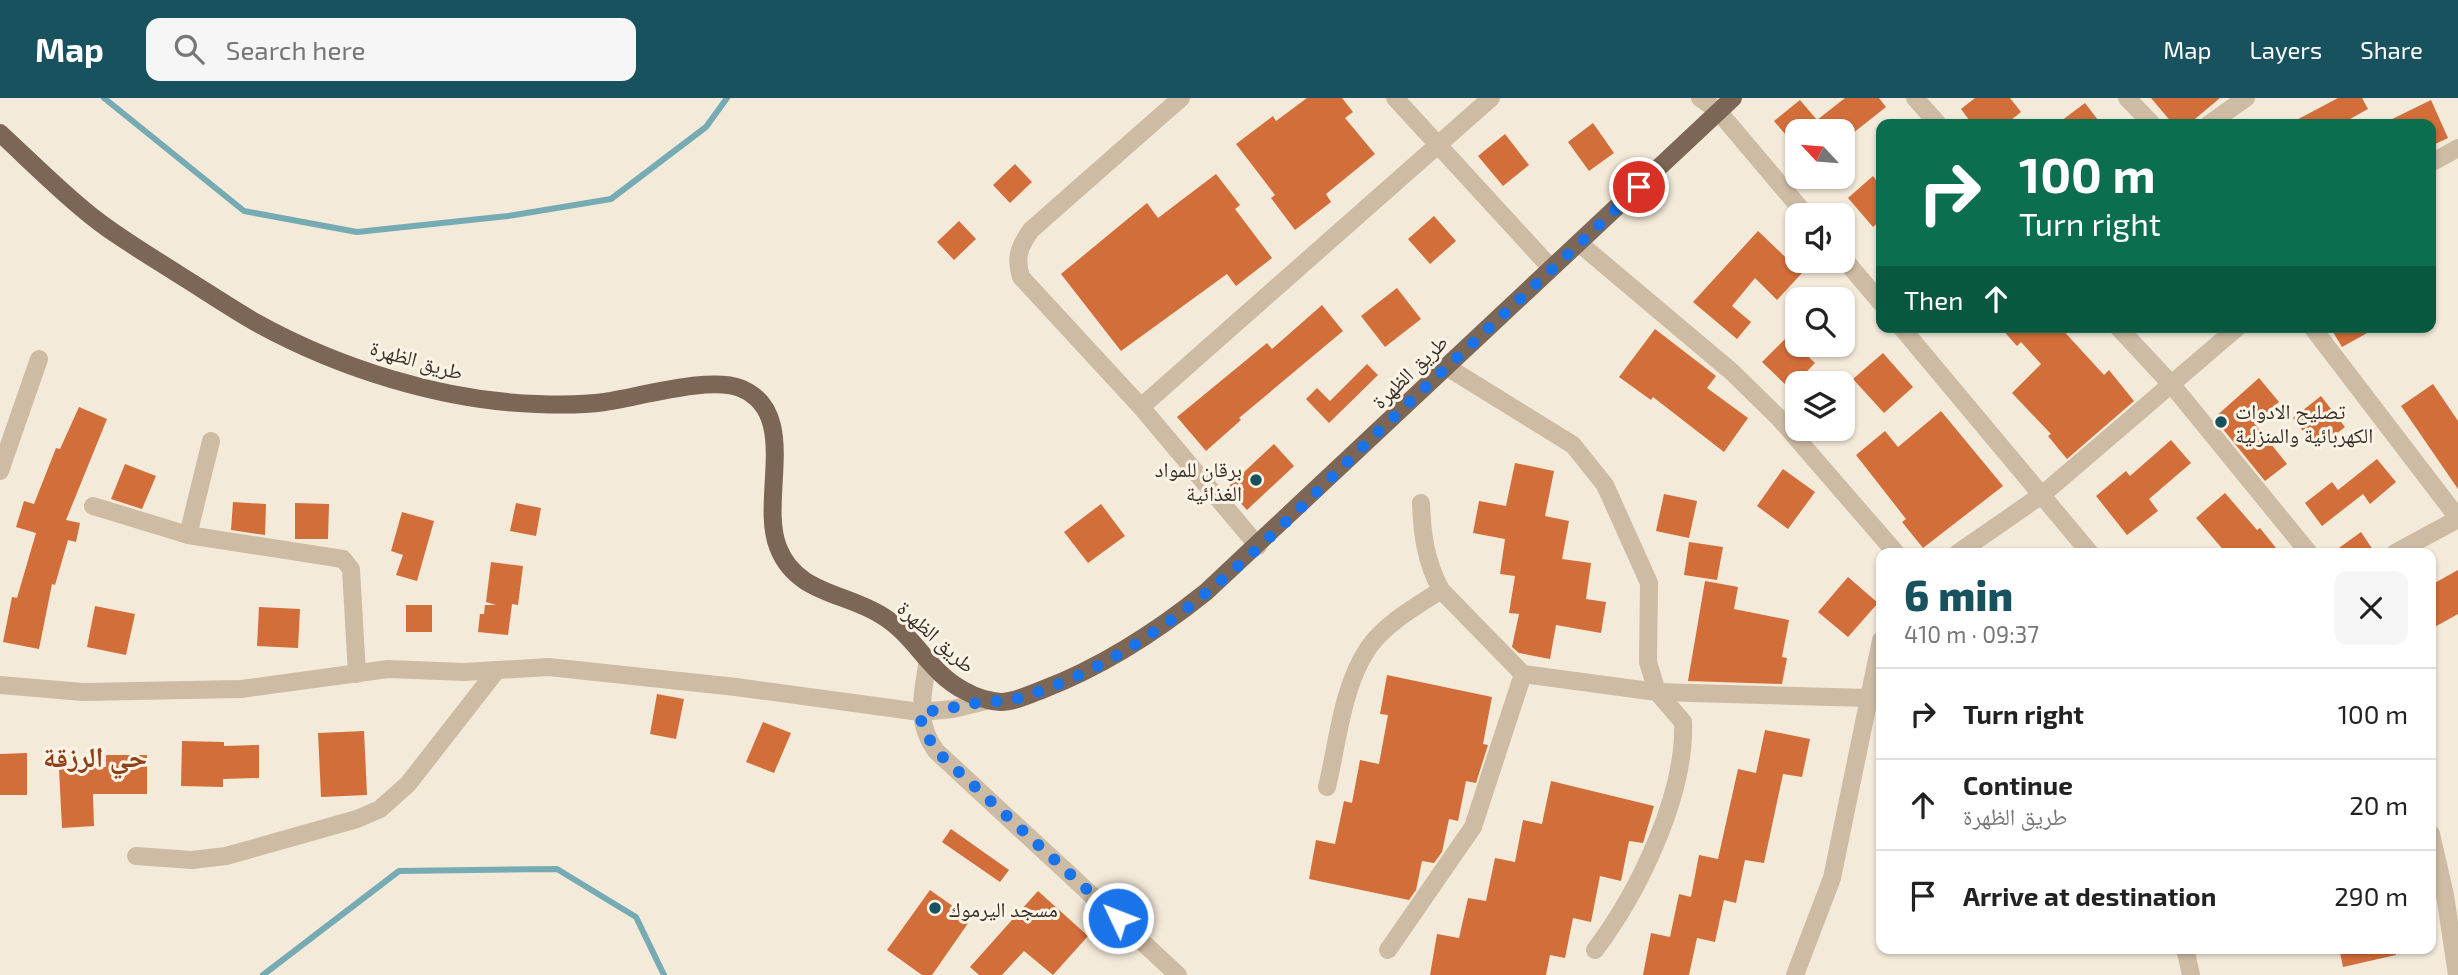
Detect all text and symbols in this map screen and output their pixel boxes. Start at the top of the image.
search box [146,18,636,81]
text: Map [35,29,104,69]
icon: search [170,30,208,68]
text: Search here [226,34,365,65]
text: Map [2163,35,2211,64]
text: Layers [2249,35,2322,64]
text: Share [2360,35,2423,64]
north arrow [1785,119,1855,189]
map controls [1785,119,1855,441]
text: 100 m [2019,144,2156,203]
icon: right [1904,147,1995,238]
pin [1609,157,1669,217]
icon: arrive [1620,168,1658,206]
button: sound [1785,203,1855,273]
text: Turn right [2019,204,2161,242]
icon: ahead [1977,280,2015,318]
text: Then [1904,284,1963,315]
button: search [1785,287,1855,357]
street label: طريق الظهرة [1366,329,1453,415]
street label: طريق الظهرة [367,334,466,386]
button: layers [1785,371,1855,441]
place label: تصليح الادوات الكهربائية والمنزلية [2235,398,2373,448]
marker: تصليح الادوات الكهربائية والمنزلية [2213,414,2229,430]
place label: برقان للمواد الغذائية [1155,456,1242,505]
marker: برقان للمواد الغذائية [1248,472,1264,488]
text: 6 min [1904,569,2013,619]
button: close [2334,571,2408,645]
street label: طريق الظهرة [892,595,981,679]
text: 410 m · 09:37 [1904,620,2039,648]
icon: right [1904,695,1942,733]
text: Turn right [1963,698,2084,729]
text: 100 m [2338,698,2408,729]
district label: حي الرزقة [43,739,147,780]
text: Continue [1963,769,2073,800]
icon: ahead [1904,786,1942,824]
text: 20 m [2349,789,2408,820]
text: طريق الظهرة [1963,802,2068,830]
icon: arrive [1904,877,1942,915]
text: Arrive at destination [1963,880,2216,911]
text: 290 m [2334,880,2408,911]
position arrow [1081,881,1155,955]
place label: مسجد اليرموك [949,896,1058,921]
marker: مسجد اليرموك [927,900,943,916]

